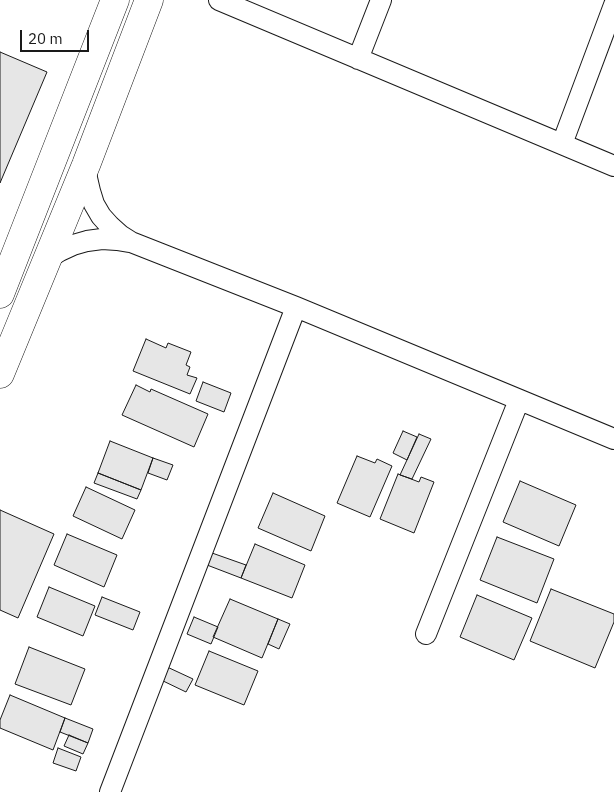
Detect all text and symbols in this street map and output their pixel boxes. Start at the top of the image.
scale bar [22,20,91,52]
text: 20 m [28,29,63,48]

